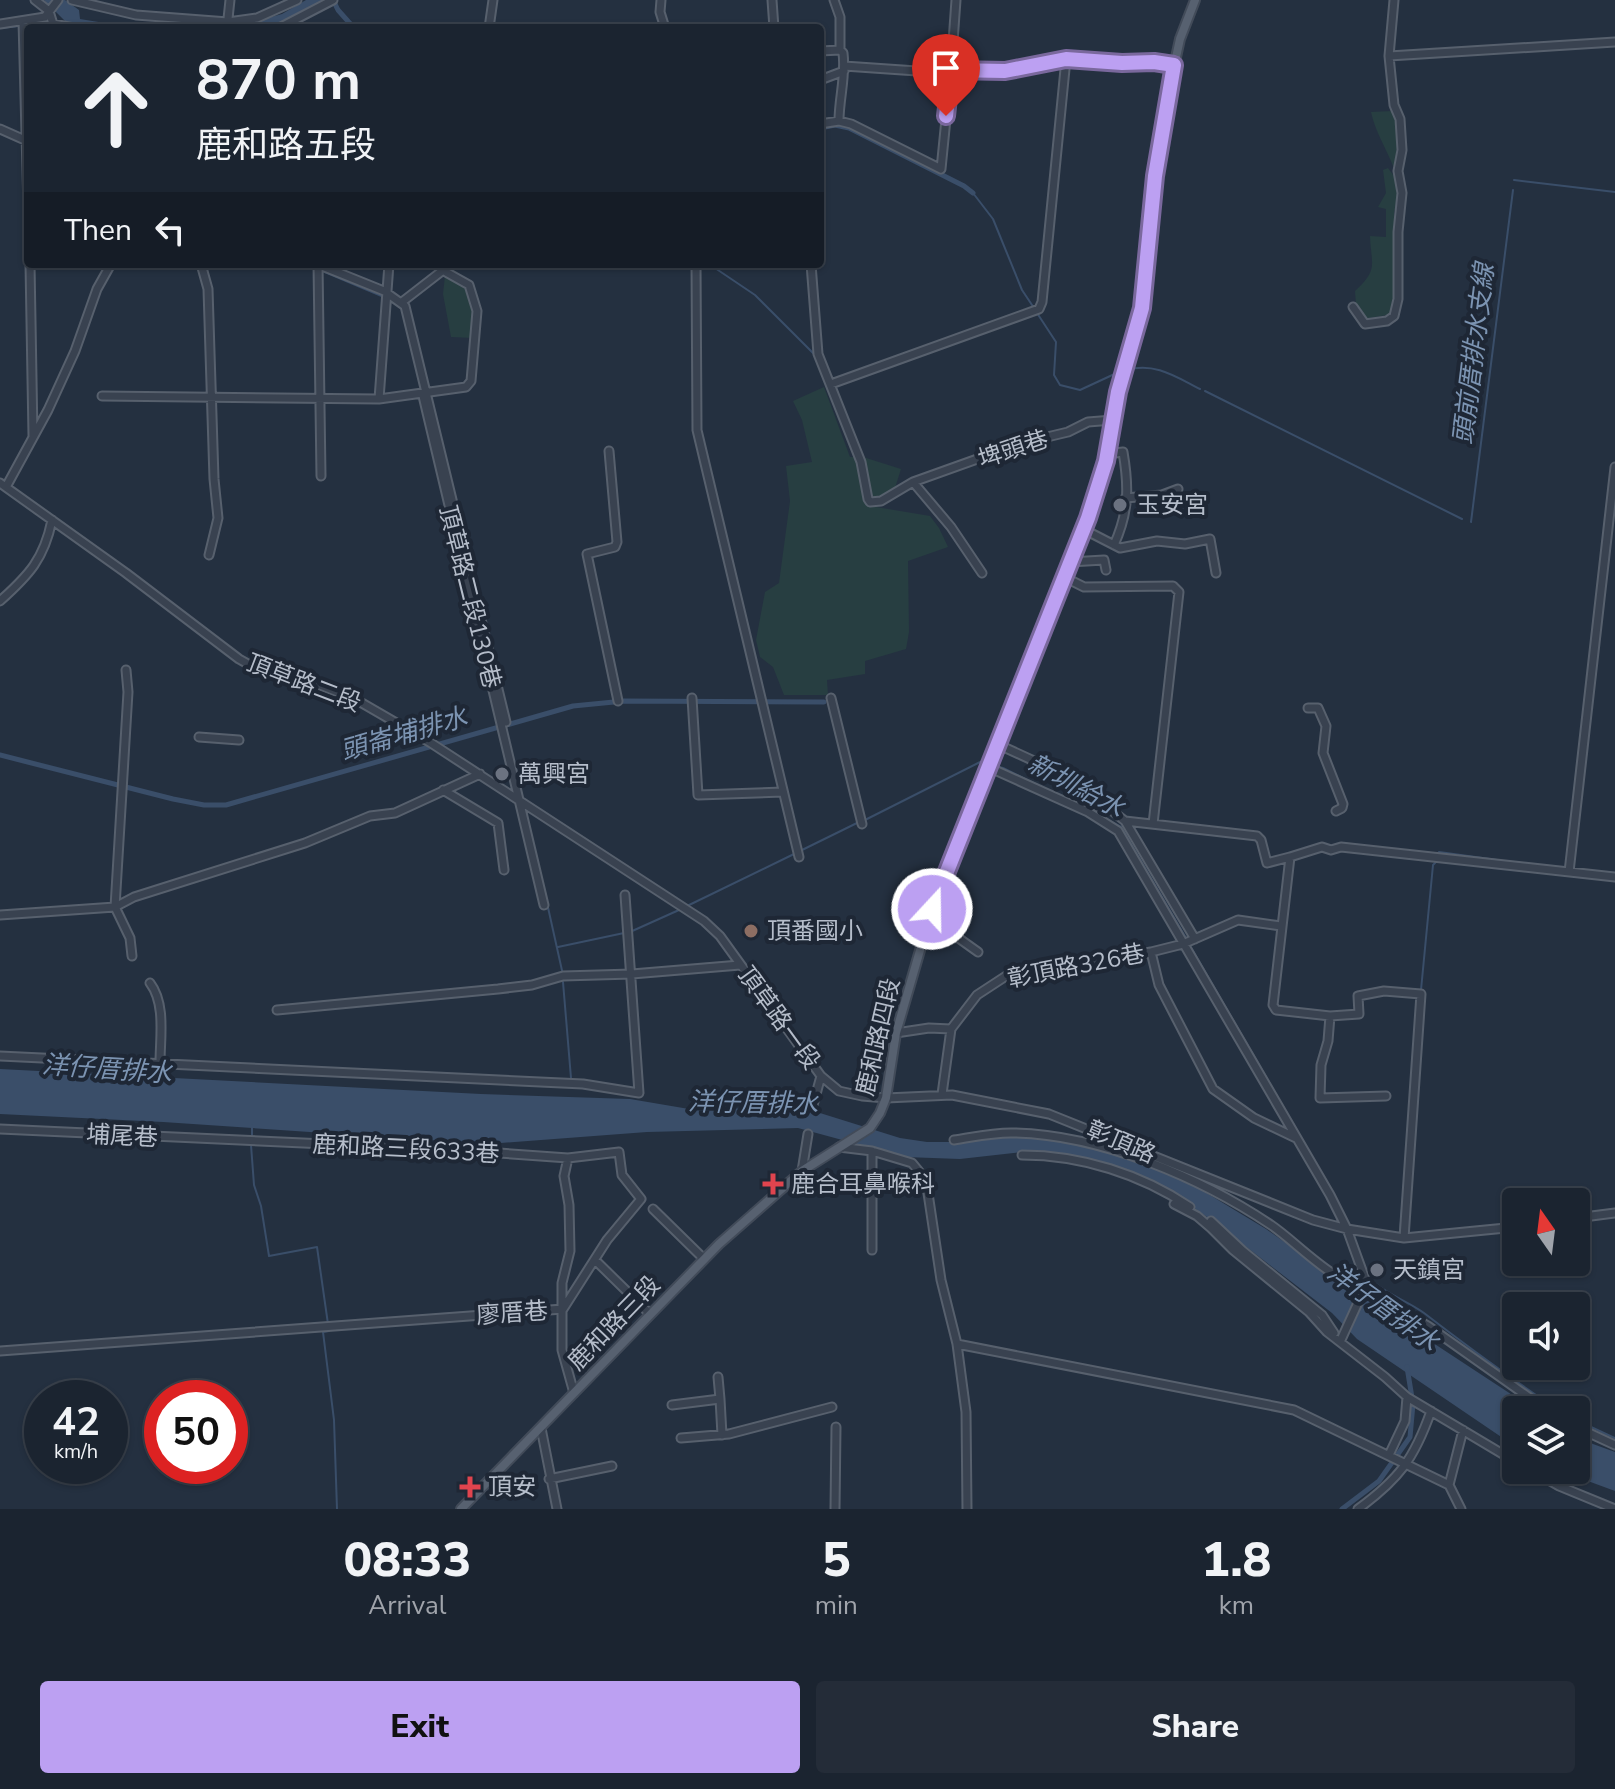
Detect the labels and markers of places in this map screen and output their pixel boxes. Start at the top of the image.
pin [912,34,980,116]
place label: 玉安宮 [1136,489,1208,521]
marker: 玉安宮 [1111,496,1129,514]
place label: 萬興宮 [518,758,590,790]
marker: 萬興宮 [493,765,511,783]
place label: 頂番國小 [767,915,863,947]
marker: 頂番國小 [742,922,760,940]
place label: 鹿合耳鼻喉科 [791,1168,935,1200]
marker: 鹿合耳鼻喉科 [762,1173,784,1195]
place label: 天鎮宮 [1393,1254,1465,1286]
marker: 天鎮宮 [1368,1261,1386,1279]
place label: 頂安 [488,1471,536,1503]
marker: 頂安 [459,1476,481,1498]

